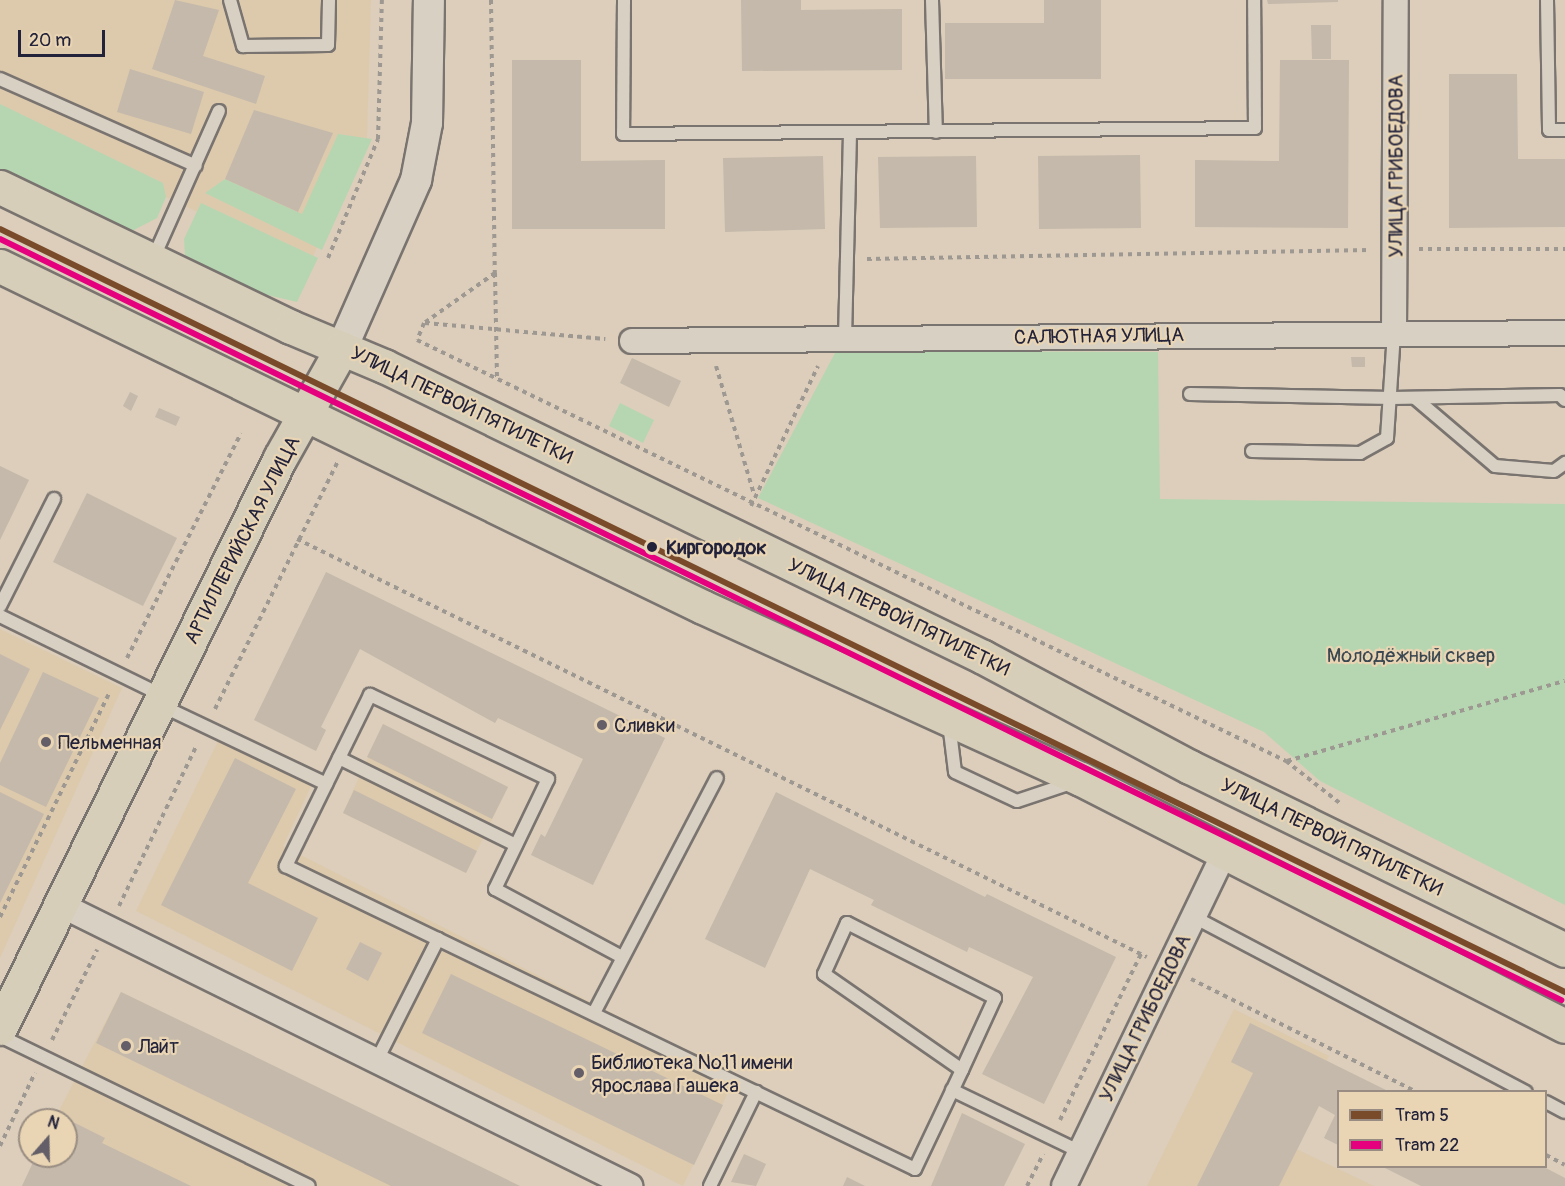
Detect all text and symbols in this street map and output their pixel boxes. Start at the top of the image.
scale bar [21,18,108,56]
text: 20 m [29,29,71,52]
street label: УЛИЦА ГРИБОЕДОВА [1384,74,1408,258]
street label: САЛЮТНАЯ УЛИЦА [1014,323,1184,349]
street label: УЛИЦА ПЕРВОЙ ПЯТИЛЕТКИ [347,341,577,469]
street label: АРТИЛЛЕРИЙСКАЯ УЛИЦА [179,432,305,648]
place label: Киргородок [666,535,767,559]
marker: Киргородок [643,538,661,556]
street label: УЛИЦА ПЕРВОЙ ПЯТИЛЕТКИ [784,553,1014,681]
park label: Молодёжный сквер [1327,643,1495,667]
place label: Сливки [614,713,675,737]
marker: Сливки [595,718,609,732]
place label: Пельменная [58,730,161,754]
marker: Пельменная [39,735,53,749]
street label: УЛИЦА ПЕРВОЙ ПЯТИЛЕТКИ [1217,773,1447,901]
street label: УЛИЦА ГРИБОЕДОВА [1094,930,1196,1106]
place label: Лайт [138,1034,179,1058]
marker: Лайт [119,1039,133,1053]
place label: Библиотека №11 имени Ярослава Гашека [591,1050,792,1097]
marker: Библиотека №11 имени Ярослава Гашека [572,1066,586,1080]
legend [1337,1090,1547,1168]
text: Tram 5 [1395,1104,1449,1127]
north arrow [18,1108,78,1168]
text: N [45,1112,62,1134]
text: Tram 22 [1395,1134,1459,1157]

